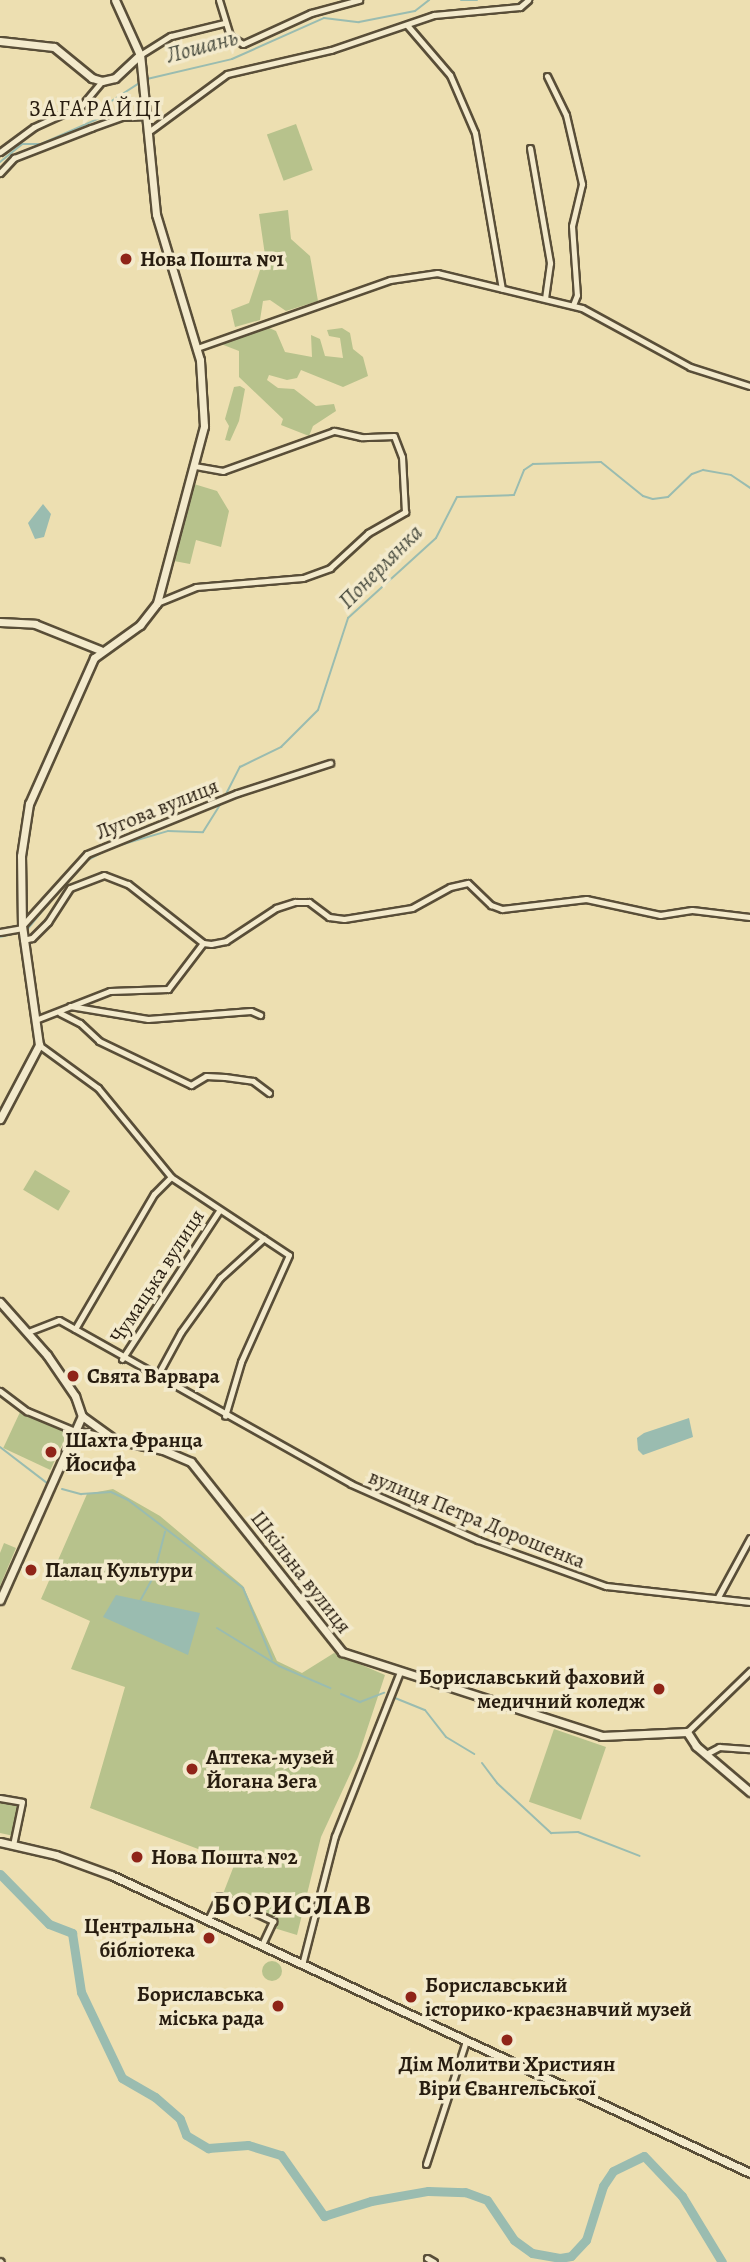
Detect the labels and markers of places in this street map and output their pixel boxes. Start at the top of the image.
place label: Нова Пошта №1 [140,246,284,272]
marker: Нова Пошта №1 [118,251,134,267]
place label: Свята Варвара [87,1363,220,1389]
marker: Свята Варвара [65,1368,81,1384]
place label: Шахта Франца Йосифа [65,1427,203,1477]
marker: Шахта Франца Йосифа [43,1444,59,1460]
place label: Палац Культури [45,1557,193,1583]
marker: Палац Культури [23,1562,39,1578]
place label: Бориславський фаховий медичний коледж [419,1664,645,1714]
marker: Бориславський фаховий медичний коледж [651,1681,667,1697]
place label: Аптека-музей Йогана Зега [206,1744,334,1794]
marker: Аптека-музей Йогана Зега [184,1761,200,1777]
place label: Нова Пошта №2 [151,1844,298,1870]
marker: Нова Пошта №2 [129,1849,145,1865]
place label: Центральна бібліотека [84,1913,195,1963]
marker: Центральна бібліотека [201,1930,217,1946]
place label: Бориславський історико-краєзнавчий музей [425,1972,692,2022]
place label: Бориславська міська рада [137,1981,264,2031]
marker: Бориславський історико-краєзнавчий музей [403,1989,419,2005]
marker: Бориславська міська рада [270,1998,286,2014]
marker: Дім Молитви Християн Віри Євангельської [499,2032,515,2048]
place label: Дім Молитви Християн Віри Євангельської [398,2051,616,2101]

